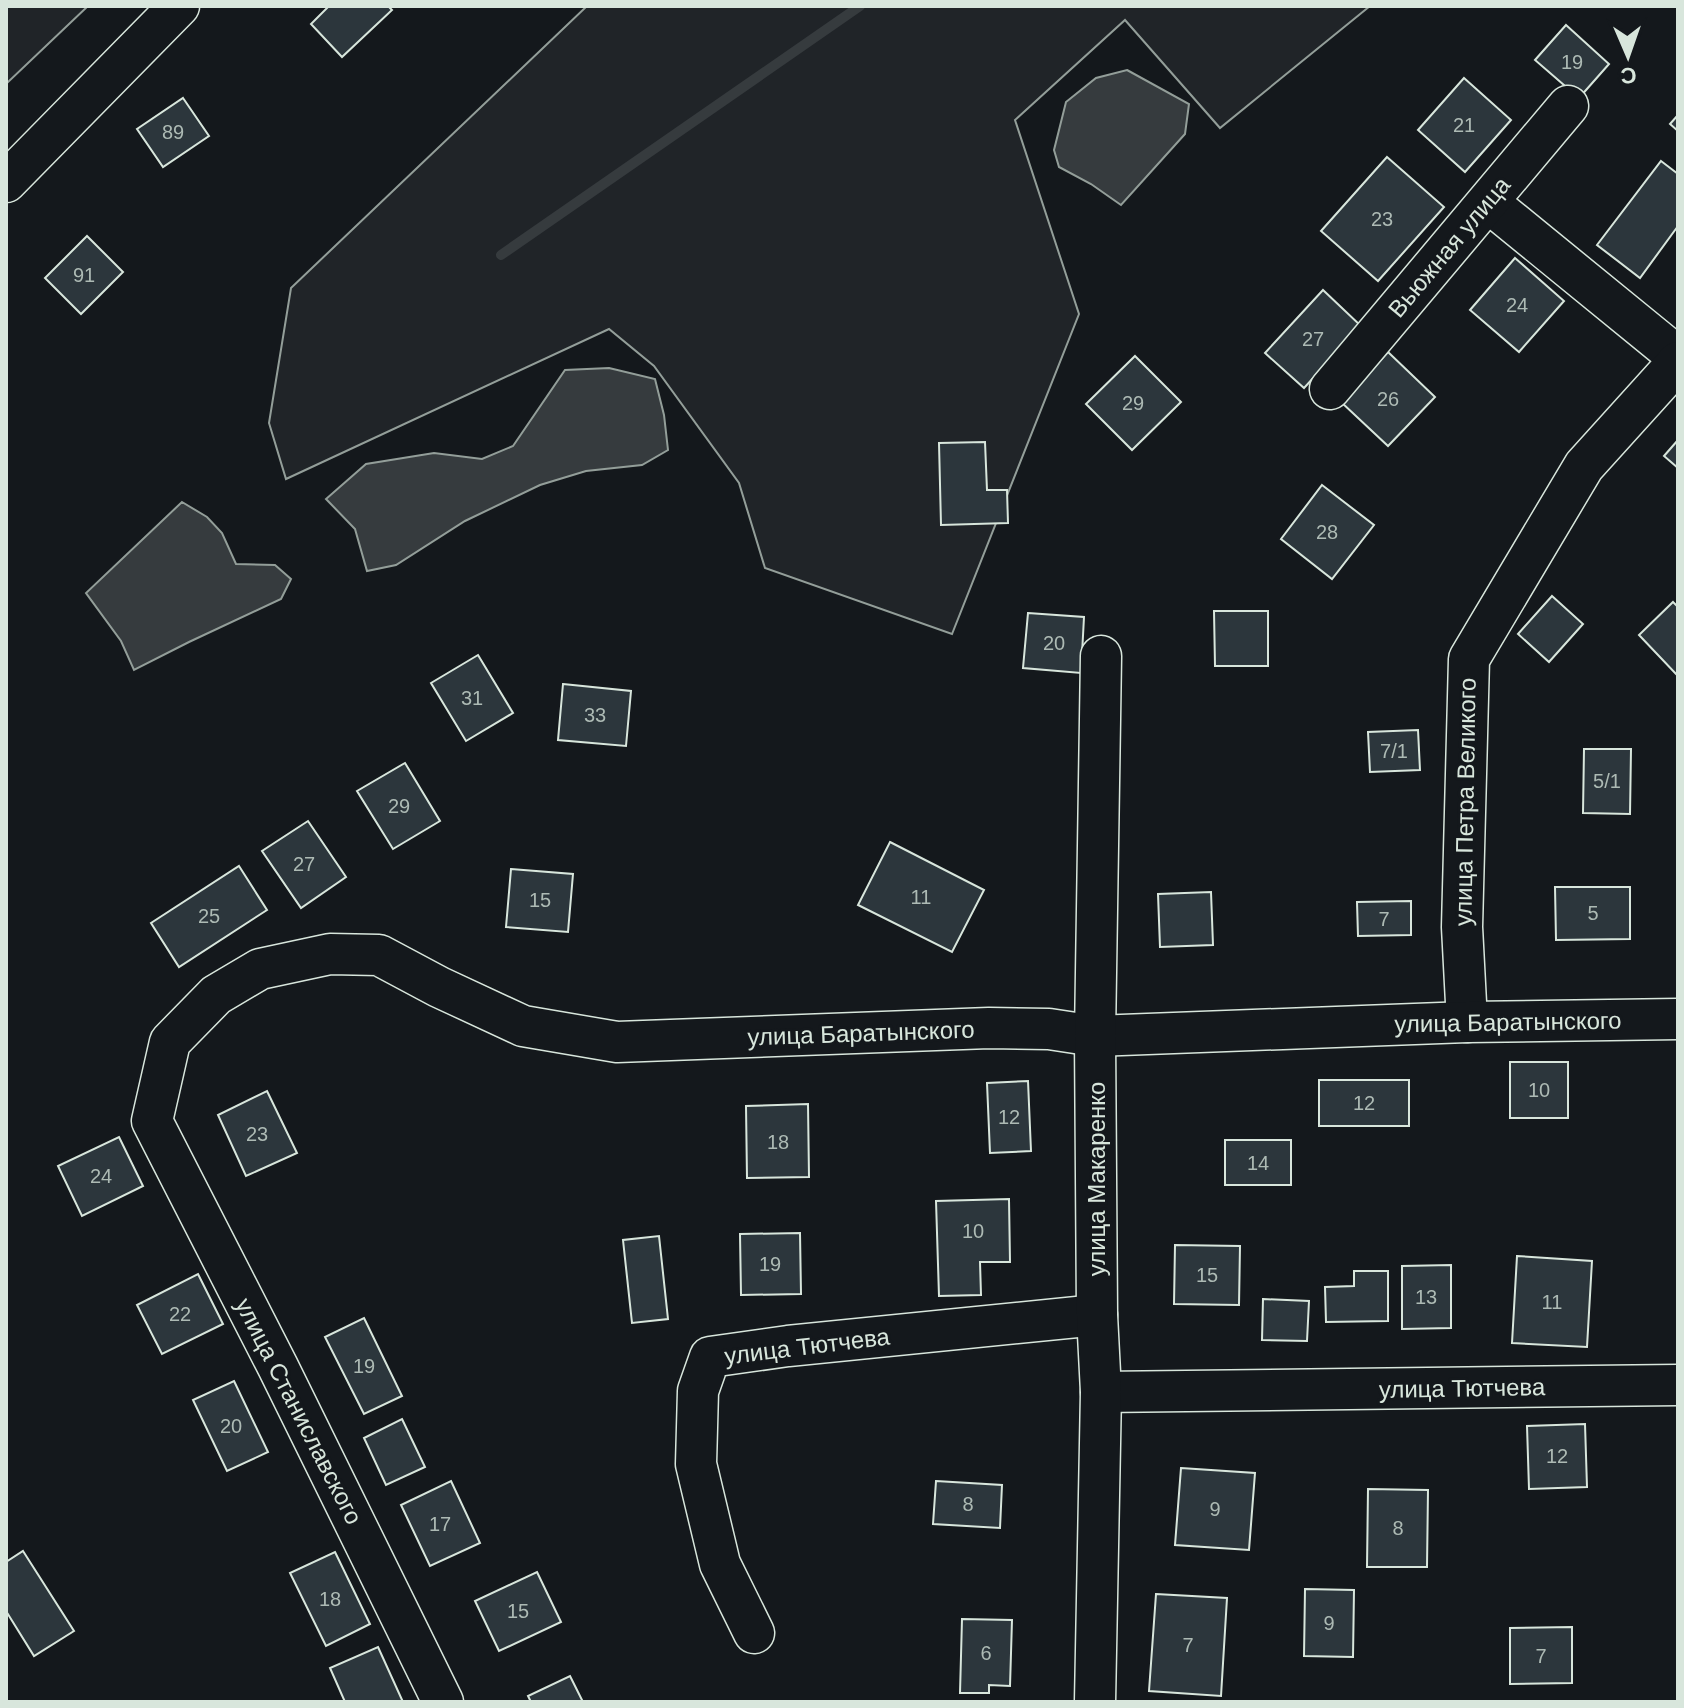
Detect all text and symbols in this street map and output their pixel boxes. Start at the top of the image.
north arrow [1588,16,1668,96]
house number: 19 [1561,51,1583,73]
text: С [1620,63,1637,88]
house number: 21 [1453,114,1475,136]
house number: 89 [162,121,184,143]
street label: Вьюжная улица [1383,171,1516,323]
house number: 23 [1371,208,1393,230]
house number: 91 [73,264,95,286]
house number: 24 [1506,294,1528,316]
house number: 27 [1302,328,1324,350]
house number: 26 [1377,388,1399,410]
house number: 29 [1122,392,1144,414]
house number: 28 [1316,521,1338,543]
house number: 20 [1043,632,1065,654]
street label: улица Петра Великого [1449,678,1481,926]
house number: 31 [461,687,483,709]
house number: 33 [584,704,606,726]
house number: 7/1 [1380,740,1408,762]
house number: 5/1 [1593,770,1621,792]
house number: 29 [388,795,410,817]
house number: 27 [293,853,315,875]
house number: 11 [911,886,931,908]
house number: 15 [529,889,551,911]
house number: 5 [1587,902,1599,924]
house number: 25 [198,905,220,927]
house number: 7 [1378,908,1390,930]
street label: улица Баратынского [1394,1007,1622,1037]
street label: улица Баратынского [747,1016,975,1050]
house number: 10 [1528,1079,1550,1101]
street label: улица Макаренко [1083,1082,1110,1276]
house number: 12 [1353,1092,1375,1114]
house number: 12 [998,1106,1020,1128]
house number: 23 [246,1123,268,1145]
house number: 18 [767,1131,789,1153]
house number: 14 [1247,1152,1269,1174]
house number: 24 [90,1165,112,1187]
house number: 10 [962,1220,984,1242]
house number: 19 [759,1253,781,1275]
house number: 15 [1196,1264,1218,1286]
house number: 13 [1415,1286,1437,1308]
house number: 11 [1542,1291,1562,1313]
street label: улица Станиславского [230,1293,368,1529]
house number: 22 [169,1303,191,1325]
street label: улица Тютчева [723,1322,892,1370]
house number: 19 [353,1355,375,1377]
street label: улица Тютчева [1379,1373,1546,1403]
house number: 20 [220,1415,242,1437]
house number: 12 [1546,1445,1568,1467]
house number: 8 [962,1493,974,1515]
house number: 9 [1209,1498,1221,1520]
house number: 17 [429,1513,451,1535]
house number: 8 [1392,1517,1404,1539]
house number: 18 [319,1588,341,1610]
house number: 15 [507,1600,529,1622]
house number: 9 [1323,1612,1335,1634]
house number: 7 [1182,1634,1194,1656]
house number: 6 [980,1642,992,1664]
house number: 7 [1535,1645,1547,1667]

